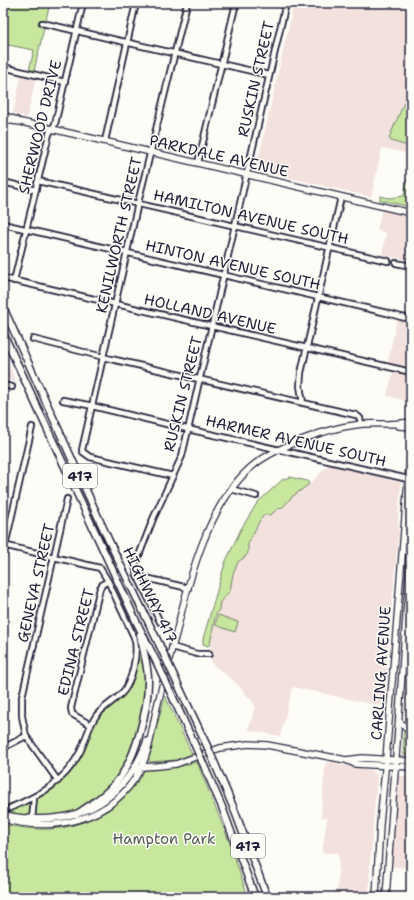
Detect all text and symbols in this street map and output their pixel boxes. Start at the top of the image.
street label: RUSKIN STREET [233,19,279,139]
street label: SHERWOOD DRIVE [14,58,66,196]
street label: PARKDALE AVENUE [147,130,291,182]
street label: KENILWORTH STREET [91,155,147,315]
street label: HAMILTON AVENUE SOUTH [151,185,351,249]
street label: HINTON AVENUE SOUTH [143,235,323,295]
street label: HOLLAND AVENUE [142,289,278,339]
street label: RUSKIN STREET [159,334,207,454]
street label: HARMER AVENUE SOUTH [204,410,388,472]
road number: 417 [63,464,97,488]
street label: GENEVA STREET [13,522,59,644]
street label: HIGHWAY 417 [118,543,182,647]
street label: EDINA STREET [53,586,99,698]
street label: CARLING AVENUE [366,605,396,741]
park label: Hampton Park [112,829,216,849]
road number: 417 [231,834,265,858]

